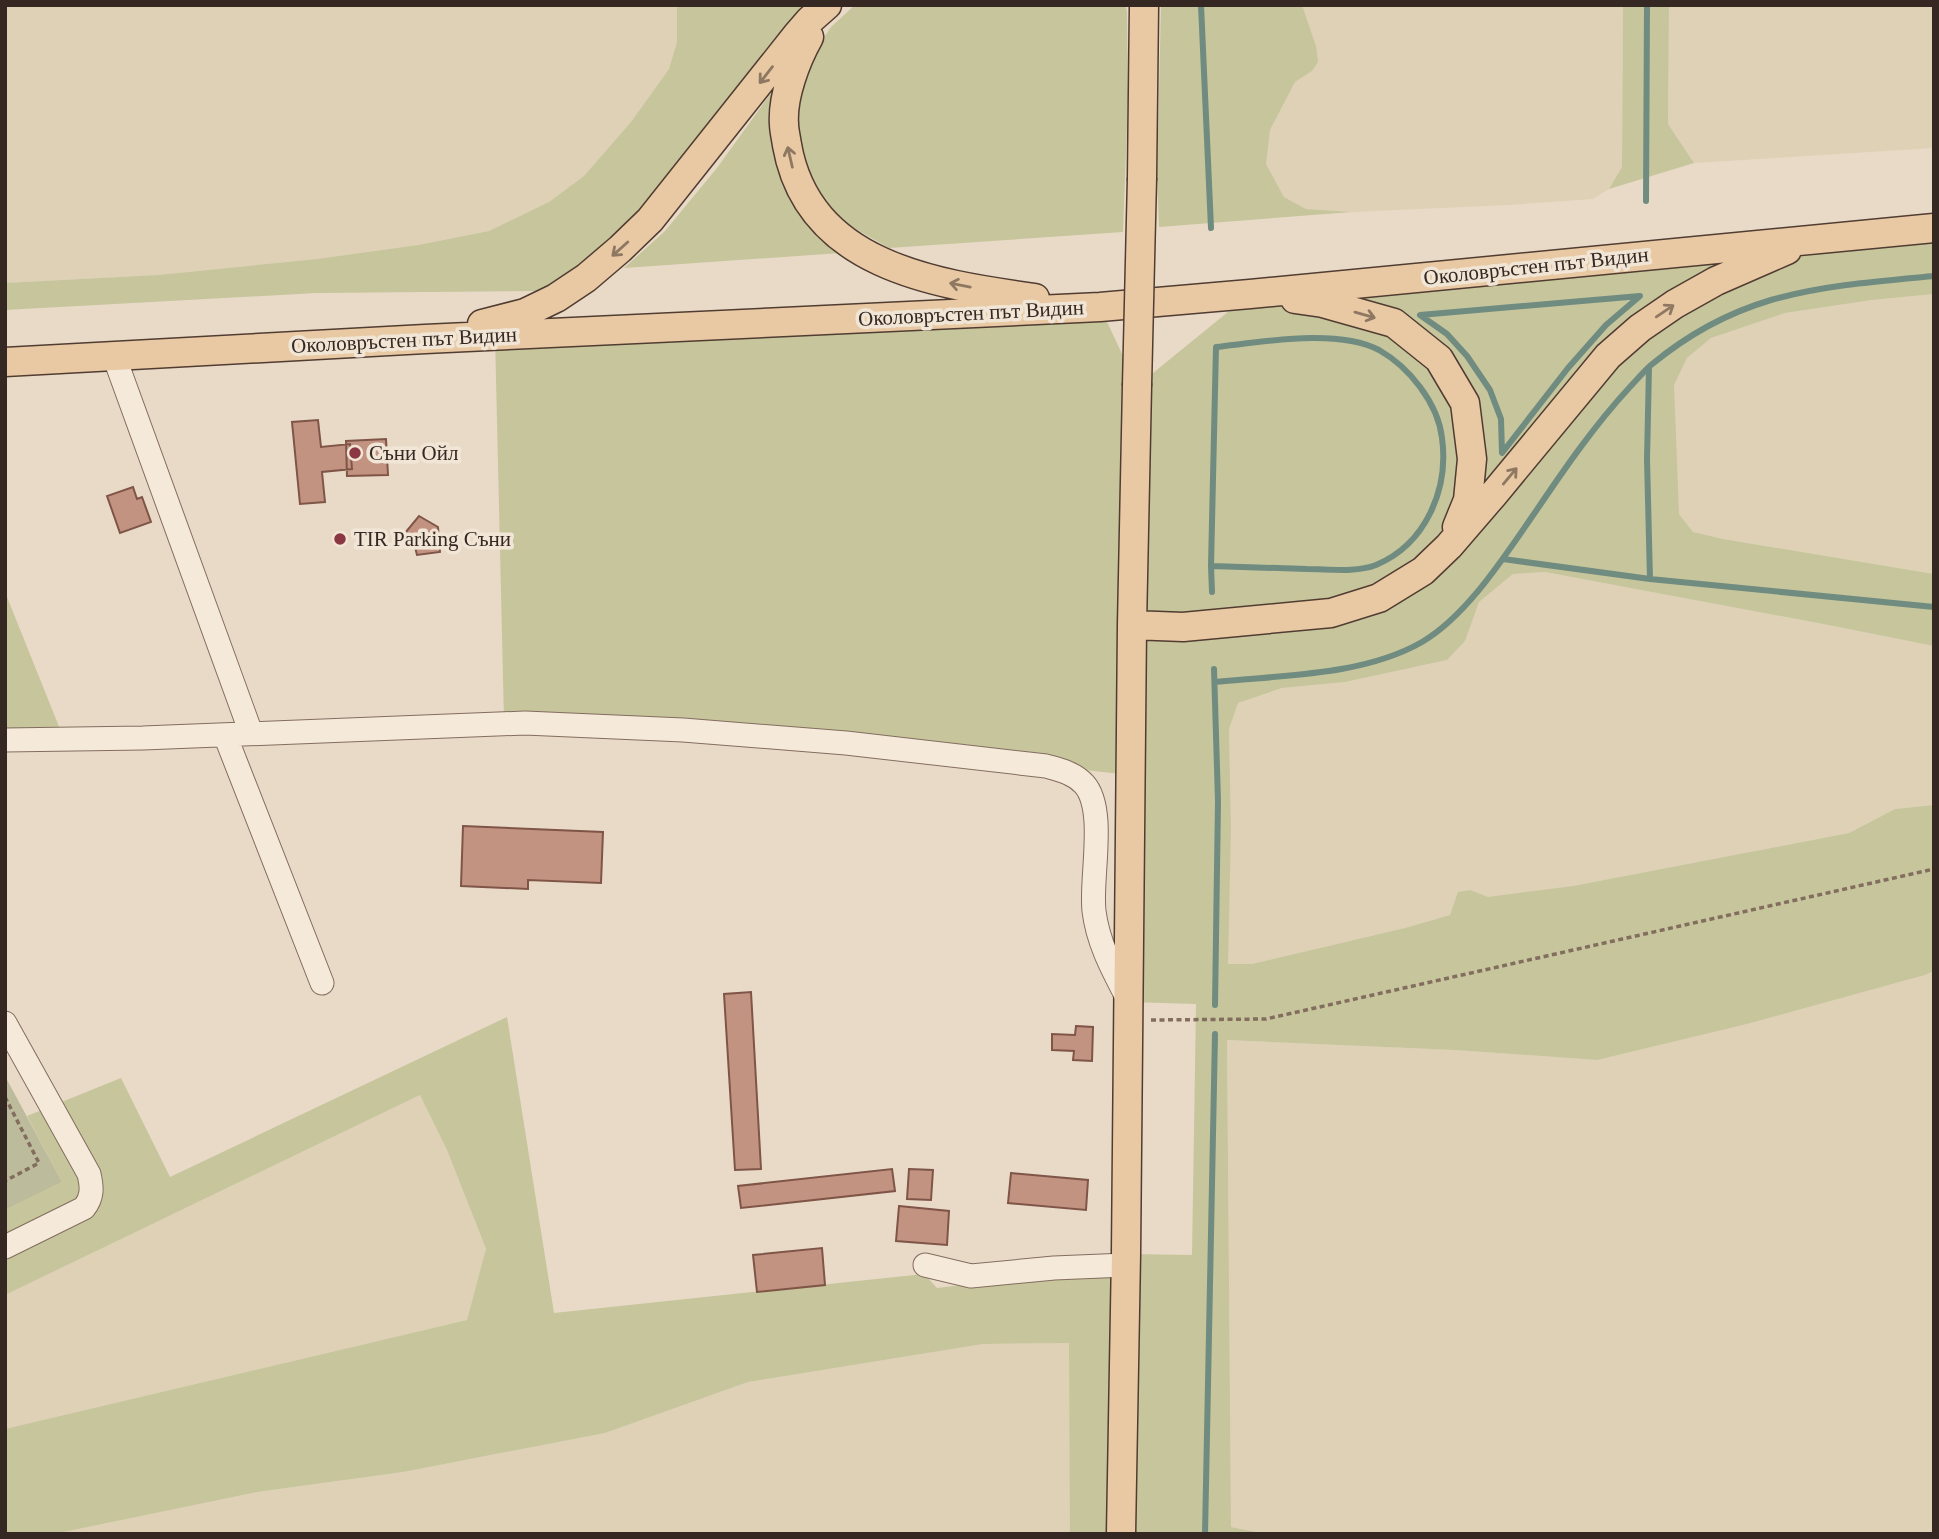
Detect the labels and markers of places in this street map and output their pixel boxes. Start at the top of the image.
place label: Съни Ойл [369,441,458,465]
marker: Съни Ойл [347,445,363,461]
place label: TIR Parking Съни [354,527,511,551]
marker: TIR Parking Съни [332,531,348,547]

